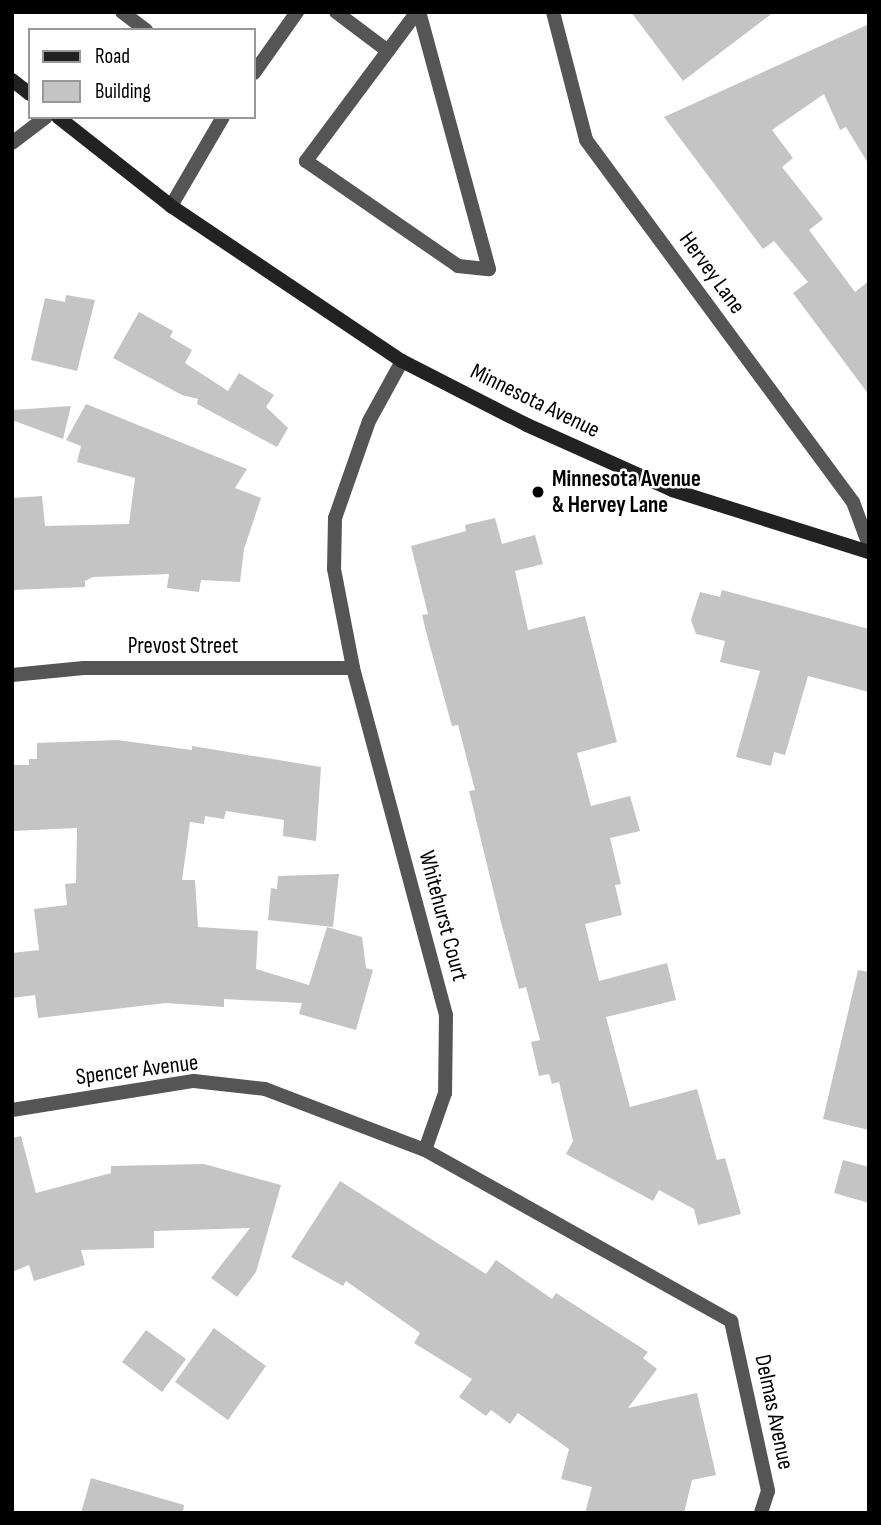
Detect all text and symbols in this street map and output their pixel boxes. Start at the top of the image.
legend [28,28,256,119]
text: Road [95,44,130,69]
text: Building [95,79,151,104]
street label: Hervey Lane [673,227,751,319]
street label: Minnesota Avenue [466,358,604,444]
place label: Minnesota Avenue & Hervey Lane [552,465,701,519]
marker: Minnesota Avenue & Hervey Lane [530,484,546,500]
street label: Prevost Street [128,632,238,660]
street label: Whitehurst Court [412,848,474,984]
street label: Spencer Avenue [74,1049,200,1091]
street label: Delmas Avenue [748,1352,800,1472]

